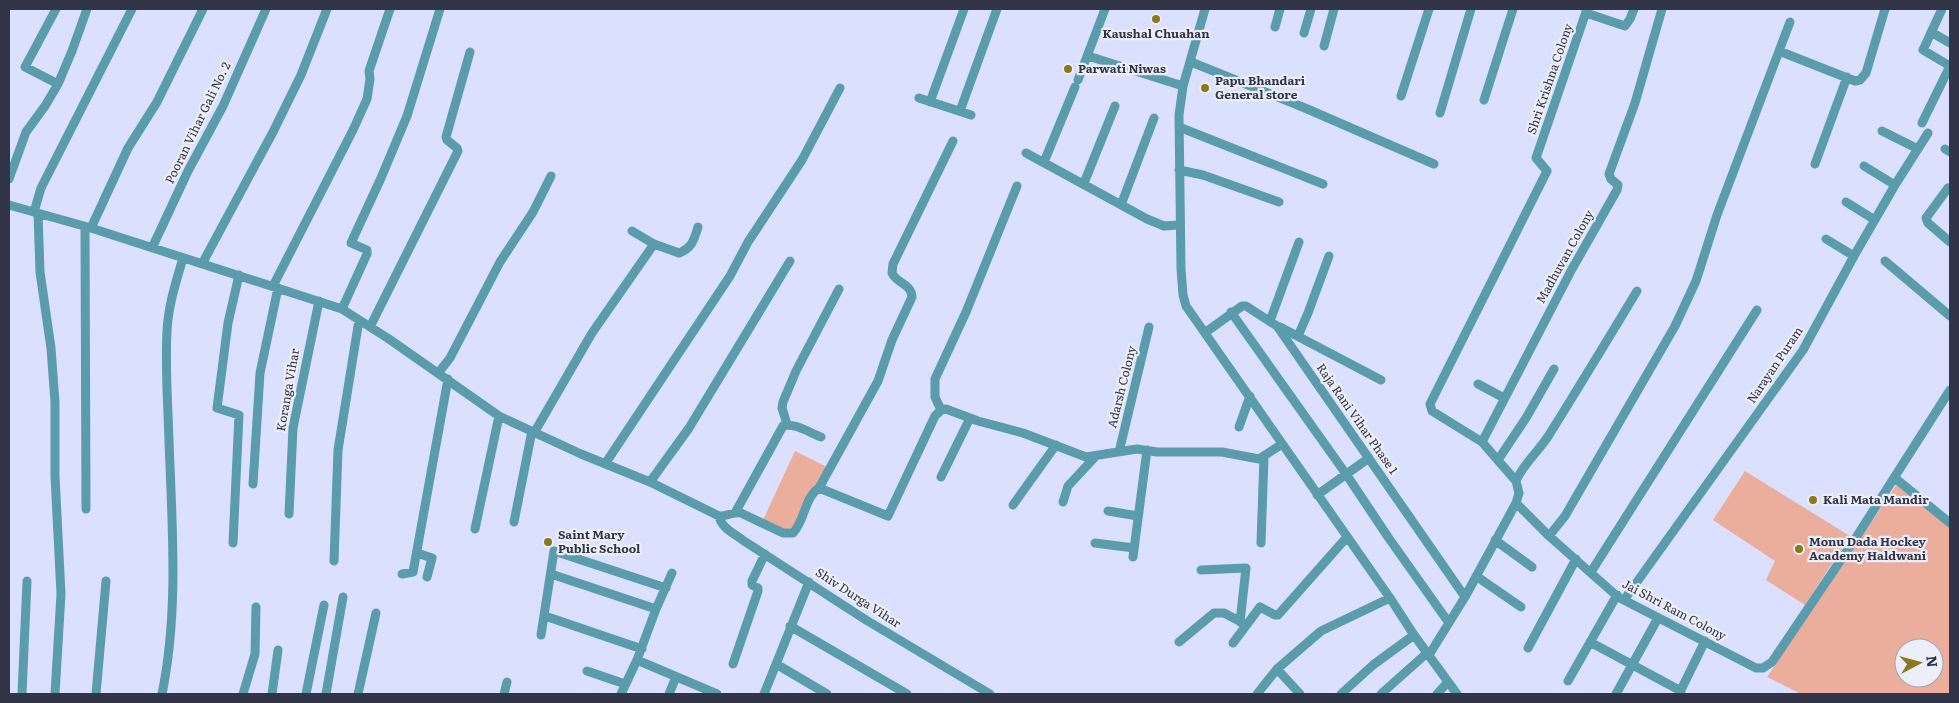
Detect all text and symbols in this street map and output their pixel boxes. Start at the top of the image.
marker: Kaushal Chuahan [1150,13,1162,25]
street label: Shri Krishna Colony [1522,21,1576,136]
place label: Kaushal Chuahan [1103,24,1210,42]
street label: Pooran Vihar Gali No. 2 [160,59,234,186]
place label: Parwati Niwas [1078,59,1166,77]
marker: Parwati Niwas [1062,63,1074,75]
place label: Papu Bhandari General store [1215,71,1306,103]
marker: Papu Bhandari General store [1199,82,1211,94]
street label: Madhuvan Colony [1531,206,1597,306]
street label: Narayan Puram [1742,322,1807,406]
street label: Adarsh Colony [1102,344,1140,430]
street label: Koranga Vihar [271,347,303,433]
street label: Raja Rani Vihar Phase 1 [1313,359,1403,478]
place label: Kali Mata Mandir [1823,490,1929,508]
marker: Kali Mata Mandir [1807,494,1819,506]
place label: Saint Mary Public School [558,525,641,557]
place label: Monu Dada Hockey Academy Haldwani [1809,532,1927,564]
marker: Saint Mary Public School [542,536,554,548]
marker: Monu Dada Hockey Academy Haldwani [1793,543,1805,555]
street label: Shiv Durga Vihar [812,563,905,632]
street label: Jai Shri Ram Colony [1619,574,1730,644]
north arrow [1894,638,1944,688]
text: N [1922,655,1944,669]

